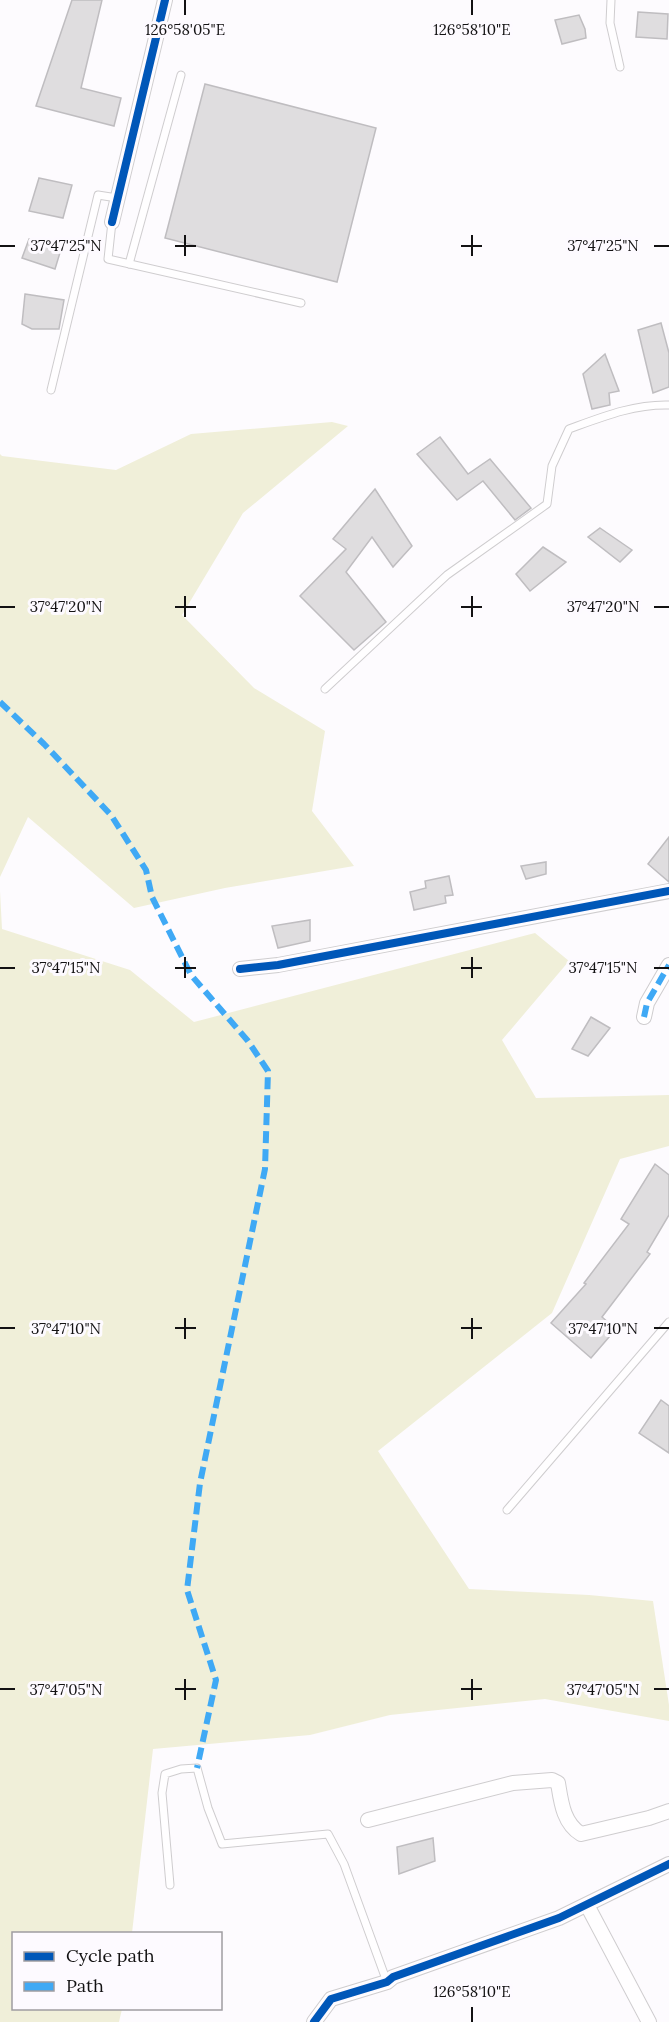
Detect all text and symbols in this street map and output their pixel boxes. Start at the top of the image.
text: 126°58'05"E [145,20,225,39]
text: 126°58'10"E [433,20,511,39]
text: 37°47'25"N [30,236,102,255]
text: 37°47'25"N [567,236,639,255]
text: 37°47'20"N [30,597,102,616]
text: 37°47'20"N [567,597,639,616]
text: 37°47'15"N [32,958,100,977]
text: 37°47'15"N [569,958,637,977]
text: 37°47'10"N [31,1319,101,1338]
text: 37°47'10"N [568,1319,638,1338]
text: 37°47'05"N [30,1680,102,1699]
text: 37°47'05"N [567,1680,639,1699]
legend [12,1932,222,2010]
text: Cycle path [66,1944,155,1967]
text: Path [66,1974,104,1997]
text: 126°58'10"E [433,1982,511,2001]

